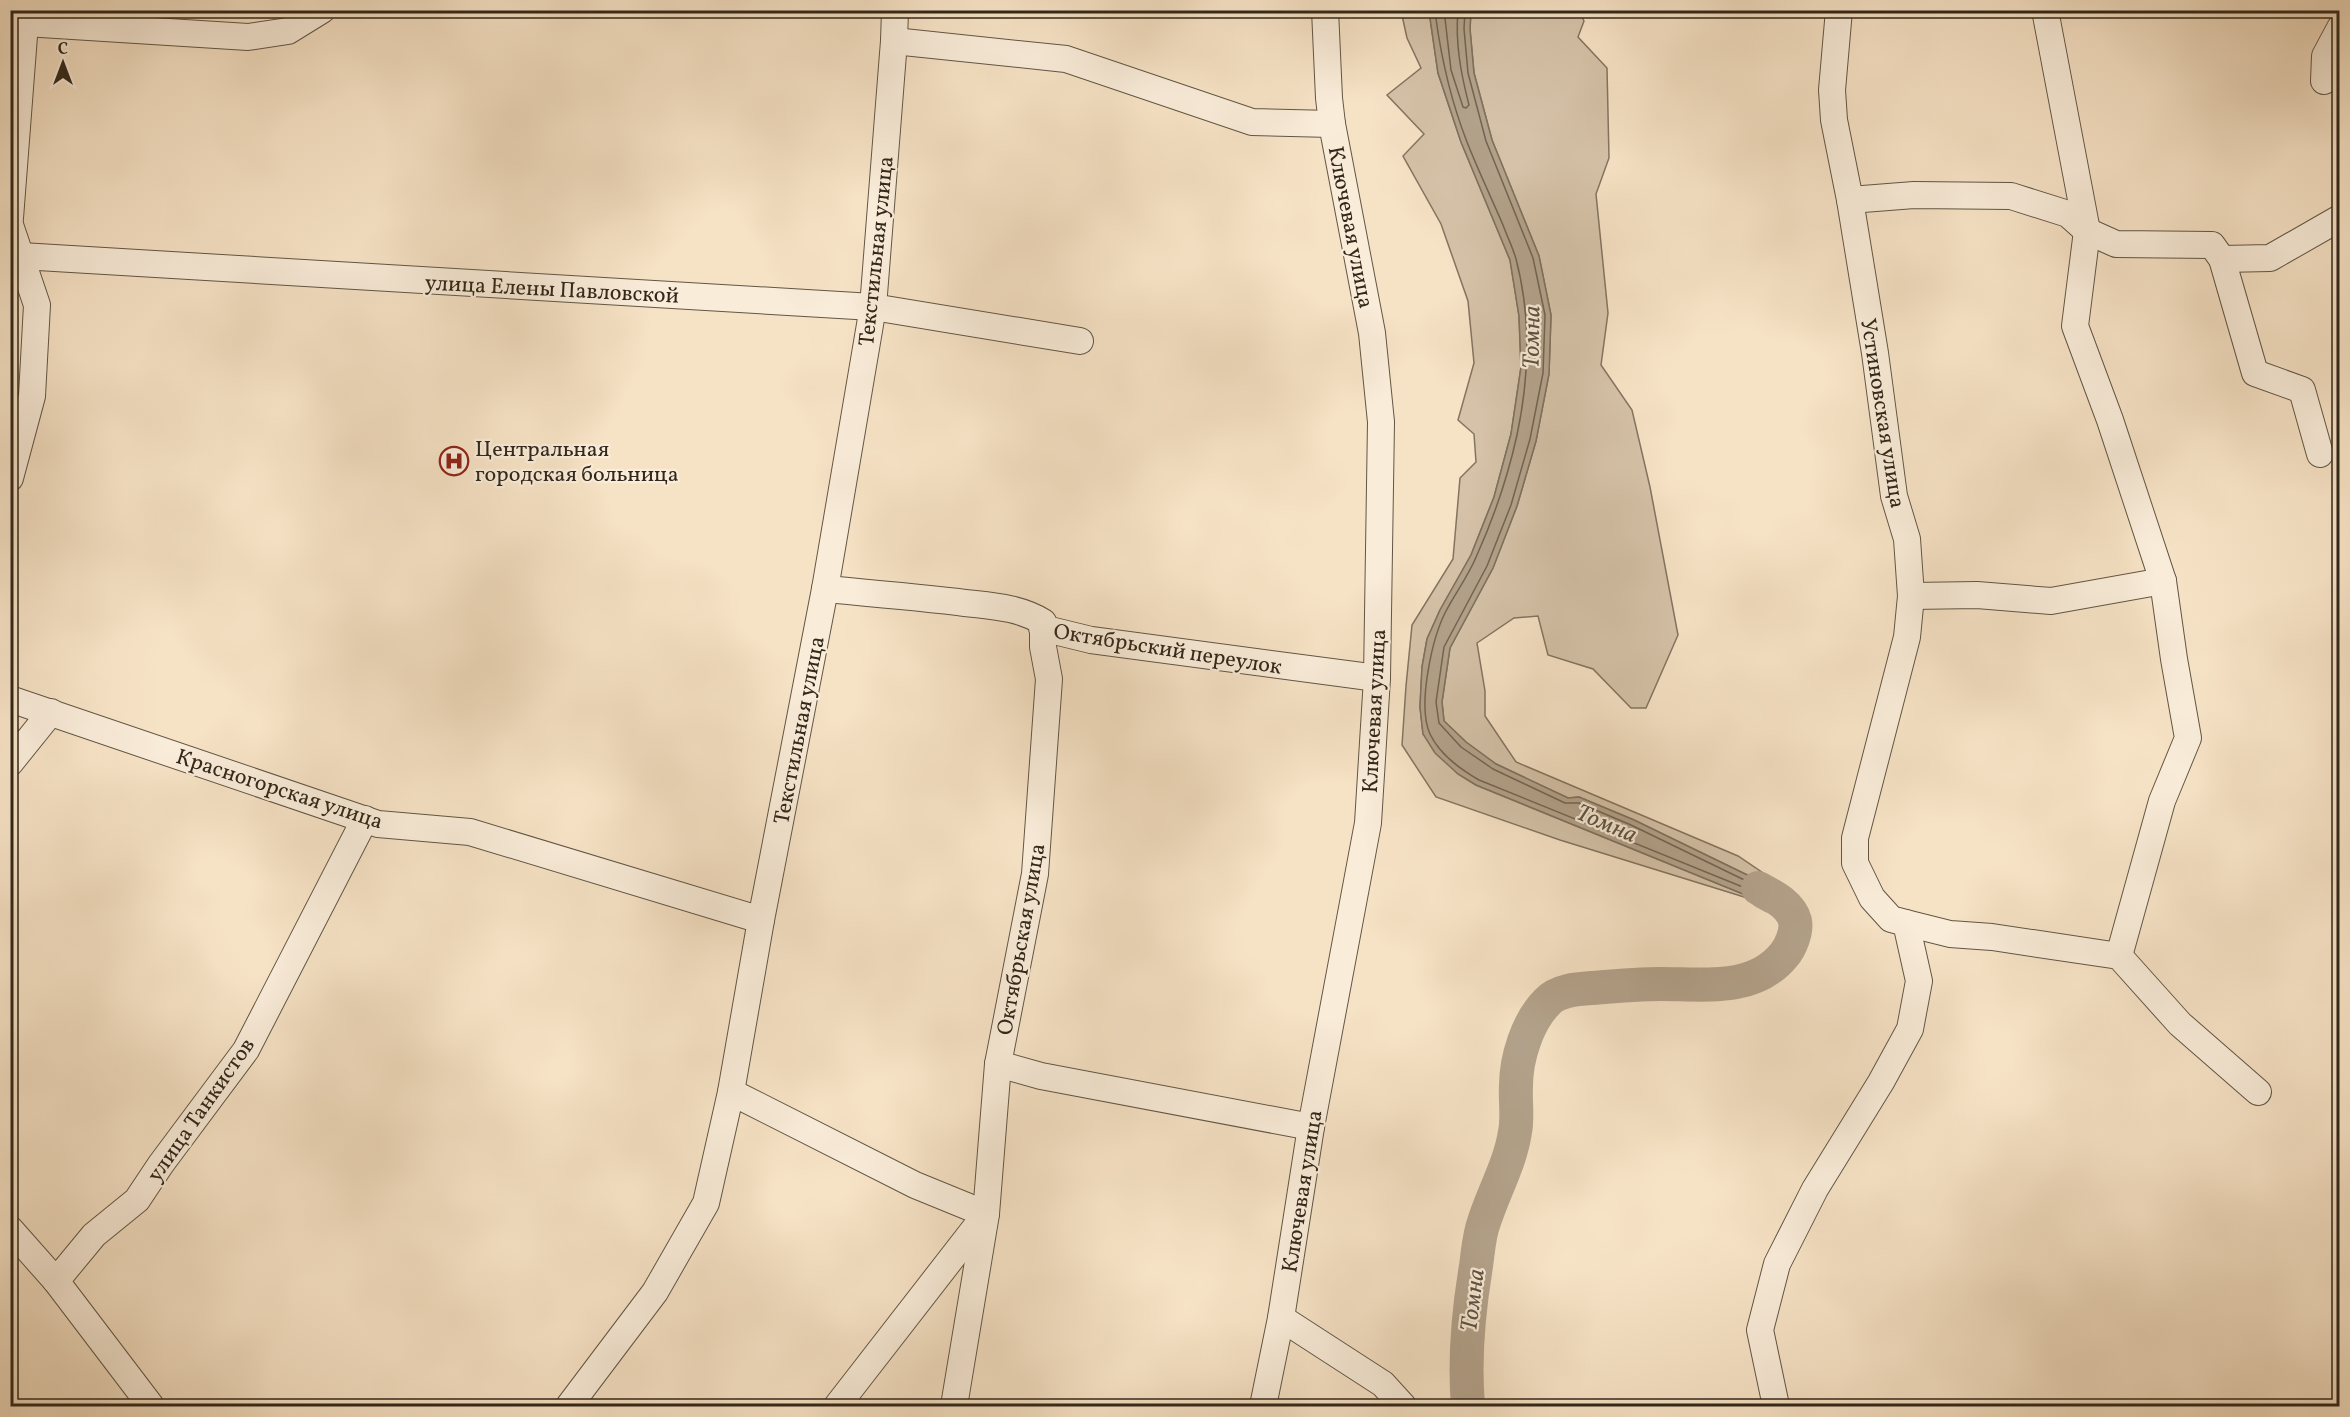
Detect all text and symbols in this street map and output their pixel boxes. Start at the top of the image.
north arrow [33,33,93,93]
text: С [58,39,68,61]
street label: Ключевая улица [1319,144,1380,311]
street label: Текстильная улица [852,155,903,348]
street label: улица Елены Павловской [424,268,680,313]
water label: Томна [1515,305,1551,369]
street label: Устиновская улица [1851,316,1912,511]
place label: Центральная городская больница [475,435,679,491]
hospital icon: Центральная городская больница [438,445,470,477]
street label: Октябрьский переулок [1051,617,1284,684]
street label: Ключевая улица [1356,628,1395,794]
street label: Текстильная улица [767,634,834,827]
street label: Красногорская улица [172,742,387,839]
water label: Томна [1571,797,1642,853]
street label: Октябрьская улица [990,841,1055,1038]
street label: улица Танкистов [141,1032,263,1189]
street label: Ключевая улица [1275,1108,1332,1275]
water label: Томна [1453,1267,1495,1334]

